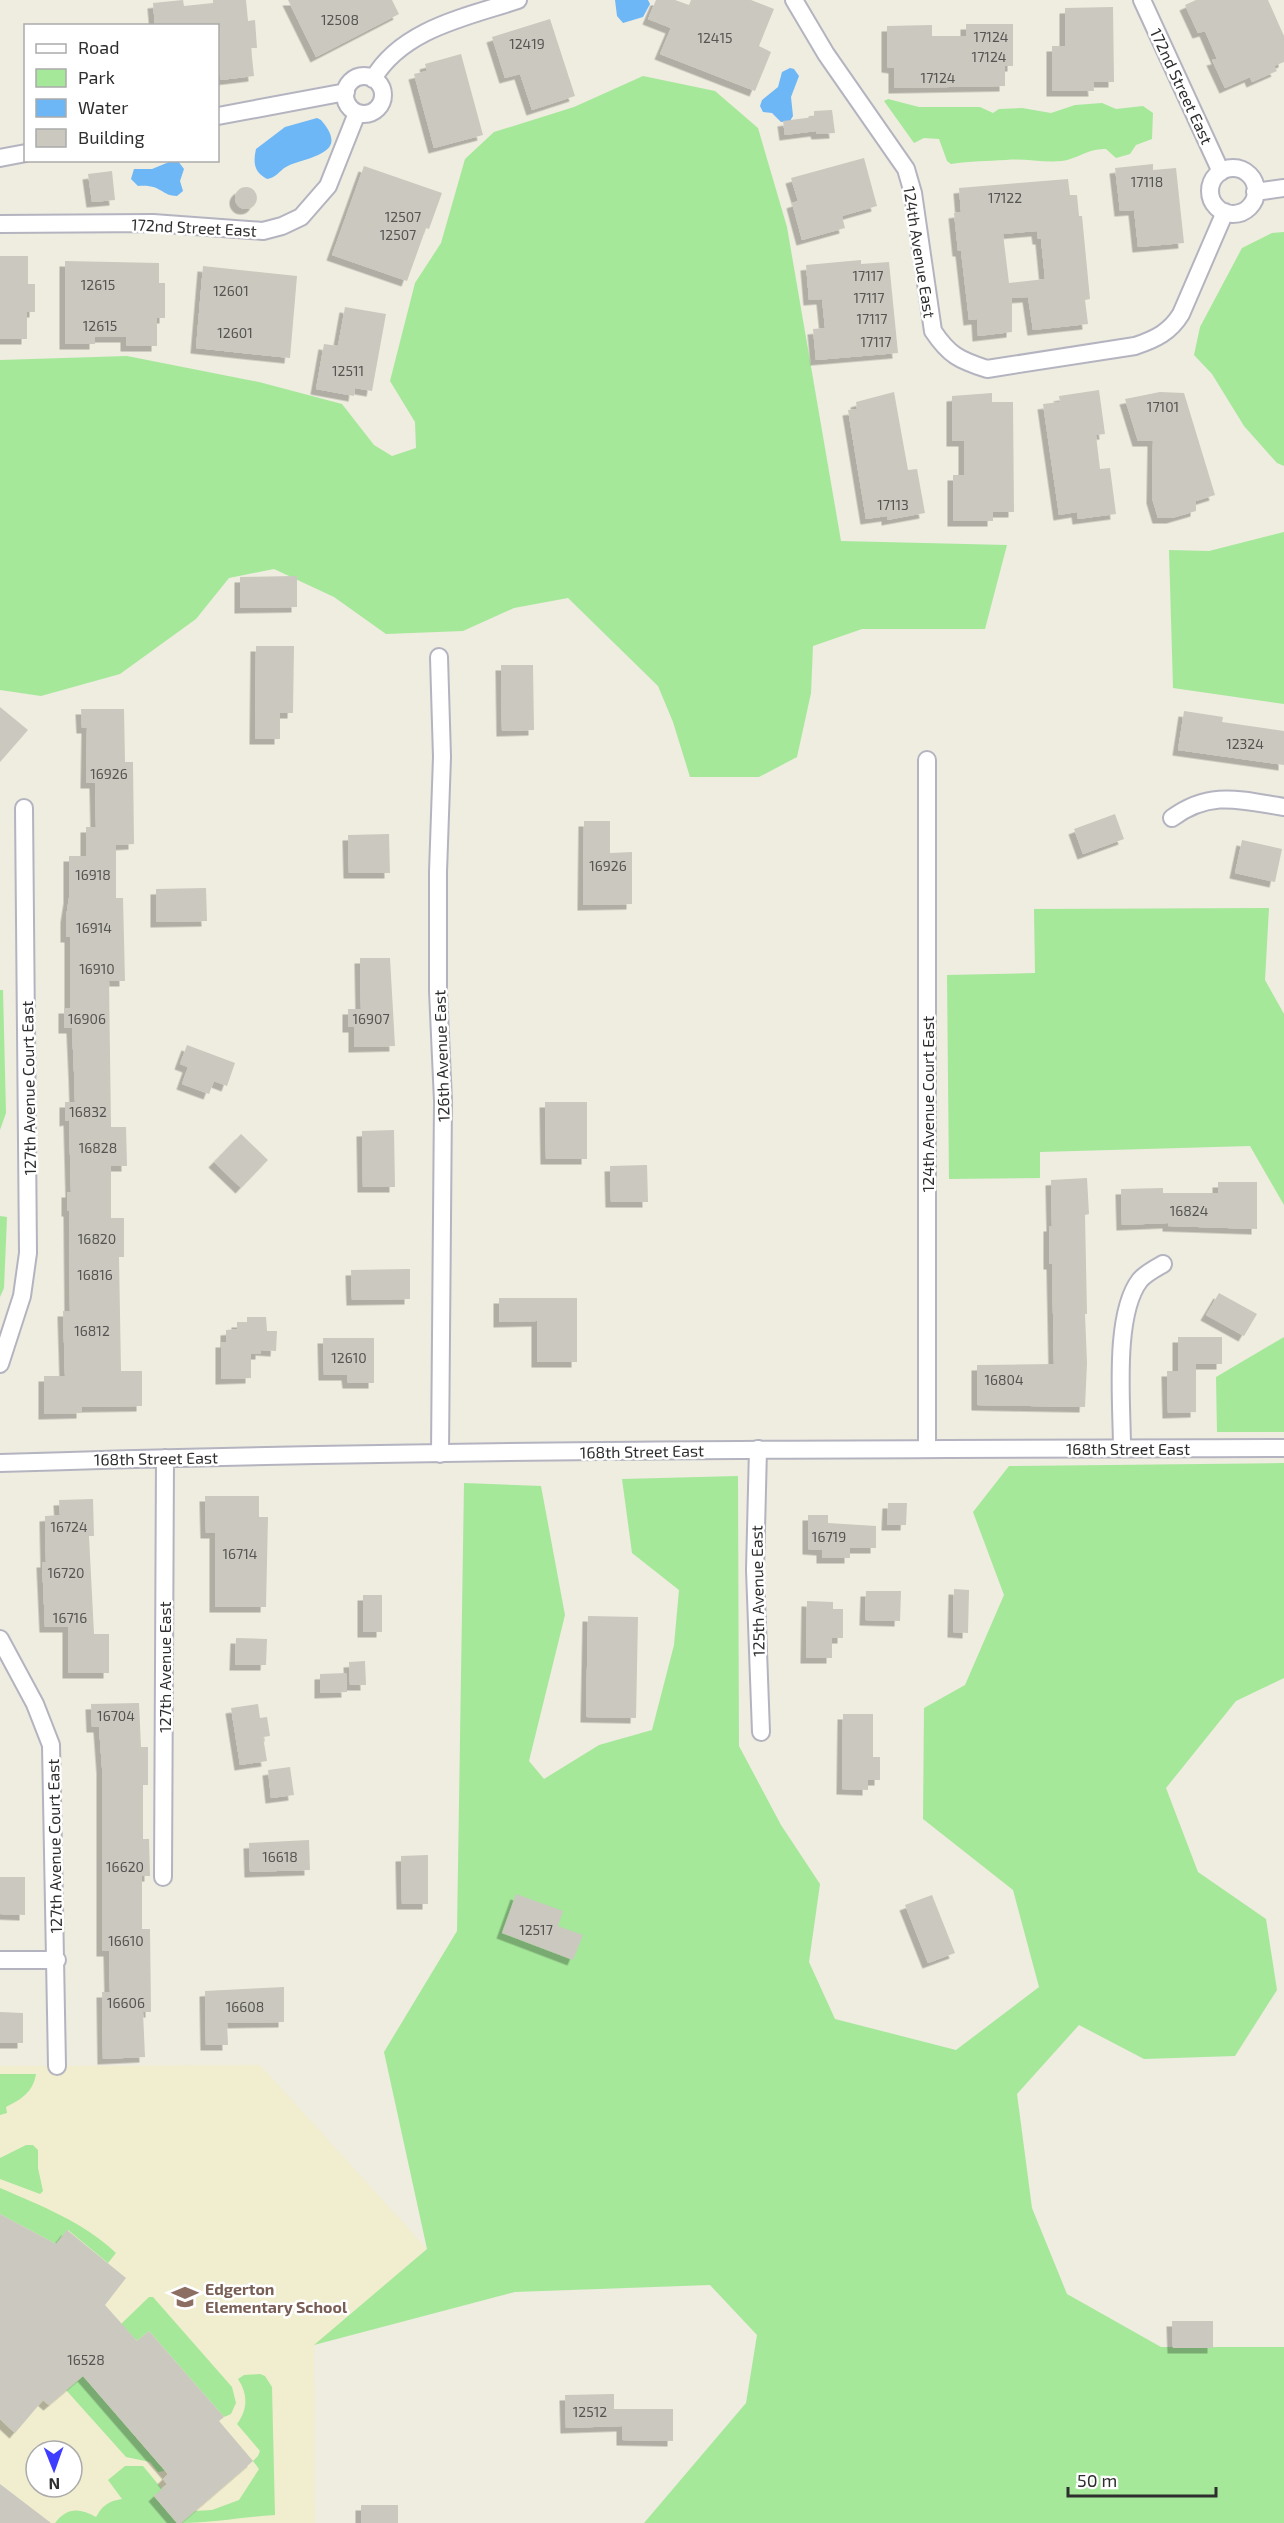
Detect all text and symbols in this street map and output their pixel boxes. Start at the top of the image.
house number: 12508 [321,11,359,28]
legend [24,24,219,162]
street label: 172nd Street East [1147,25,1217,147]
house number: 17124 [974,28,1008,45]
house number: 12415 [697,29,733,46]
house number: 12419 [509,35,545,52]
text: Road [78,36,119,58]
house number: 17124 [972,48,1006,65]
text: Park [78,66,115,88]
house number: 17124 [921,69,955,86]
text: Water [78,96,128,118]
text: Building [78,126,145,148]
house number: 17118 [1131,173,1163,190]
street label: 124th Avenue East [900,185,940,319]
house number: 17122 [988,189,1022,206]
house number: 12507 [385,208,421,225]
street label: 172nd Street East [131,214,257,240]
house number: 12507 [380,226,416,243]
house number: 17117 [852,267,884,284]
house number: 12615 [81,276,115,293]
house number: 12601 [213,282,249,299]
house number: 17117 [853,289,885,306]
house number: 17117 [856,310,888,327]
house number: 12615 [83,317,117,334]
house number: 12601 [217,324,253,341]
house number: 17117 [860,333,892,350]
house number: 12511 [332,362,364,379]
house number: 17101 [1147,398,1179,415]
house number: 17113 [877,496,909,513]
house number: 12324 [1226,735,1264,752]
house number: 16926 [90,765,128,782]
house number: 16926 [589,857,627,874]
house number: 16918 [75,866,111,883]
house number: 16914 [76,919,112,936]
house number: 16910 [79,960,115,977]
street label: 126th Avenue East [429,990,453,1122]
street label: 127th Avenue Court East [17,1000,39,1176]
house number: 16906 [68,1010,106,1027]
house number: 16907 [352,1010,390,1027]
street label: 124th Avenue Court East [918,1016,937,1192]
house number: 16832 [69,1103,107,1120]
house number: 16828 [79,1139,117,1156]
house number: 16824 [1170,1202,1208,1219]
house number: 16820 [78,1230,116,1247]
house number: 16816 [77,1266,113,1283]
house number: 16812 [74,1322,110,1339]
house number: 12610 [331,1349,367,1366]
house number: 16804 [984,1371,1024,1388]
street label: 168th Street East [1066,1439,1190,1458]
street label: 168th Street East [580,1440,704,1462]
street label: 168th Street East [94,1447,218,1469]
house number: 16724 [50,1518,88,1535]
street label: 125th Avenue East [746,1525,768,1657]
house number: 16719 [812,1528,846,1545]
house number: 16714 [223,1545,257,1562]
house number: 16720 [47,1564,85,1581]
street label: 127th Avenue East [155,1601,174,1733]
house number: 16716 [53,1609,87,1626]
house number: 16704 [97,1707,135,1724]
street label: 127th Avenue Court East [43,1758,65,1934]
house number: 16618 [262,1848,298,1865]
house number: 16620 [106,1858,144,1875]
house number: 12517 [519,1921,553,1938]
house number: 16610 [108,1932,144,1949]
house number: 16606 [107,1994,145,2011]
house number: 16608 [226,1998,264,2015]
place label: Edgerton Elementary School [205,2279,348,2317]
school or university icon: Edgerton Elementary School [170,2282,200,2312]
house number: 16528 [67,2351,105,2368]
house number: 12512 [573,2403,607,2420]
north arrow [24,2439,84,2499]
scale bar [1068,2460,1216,2498]
text: 50 m [1077,2469,1117,2491]
text: N [48,2475,60,2494]

